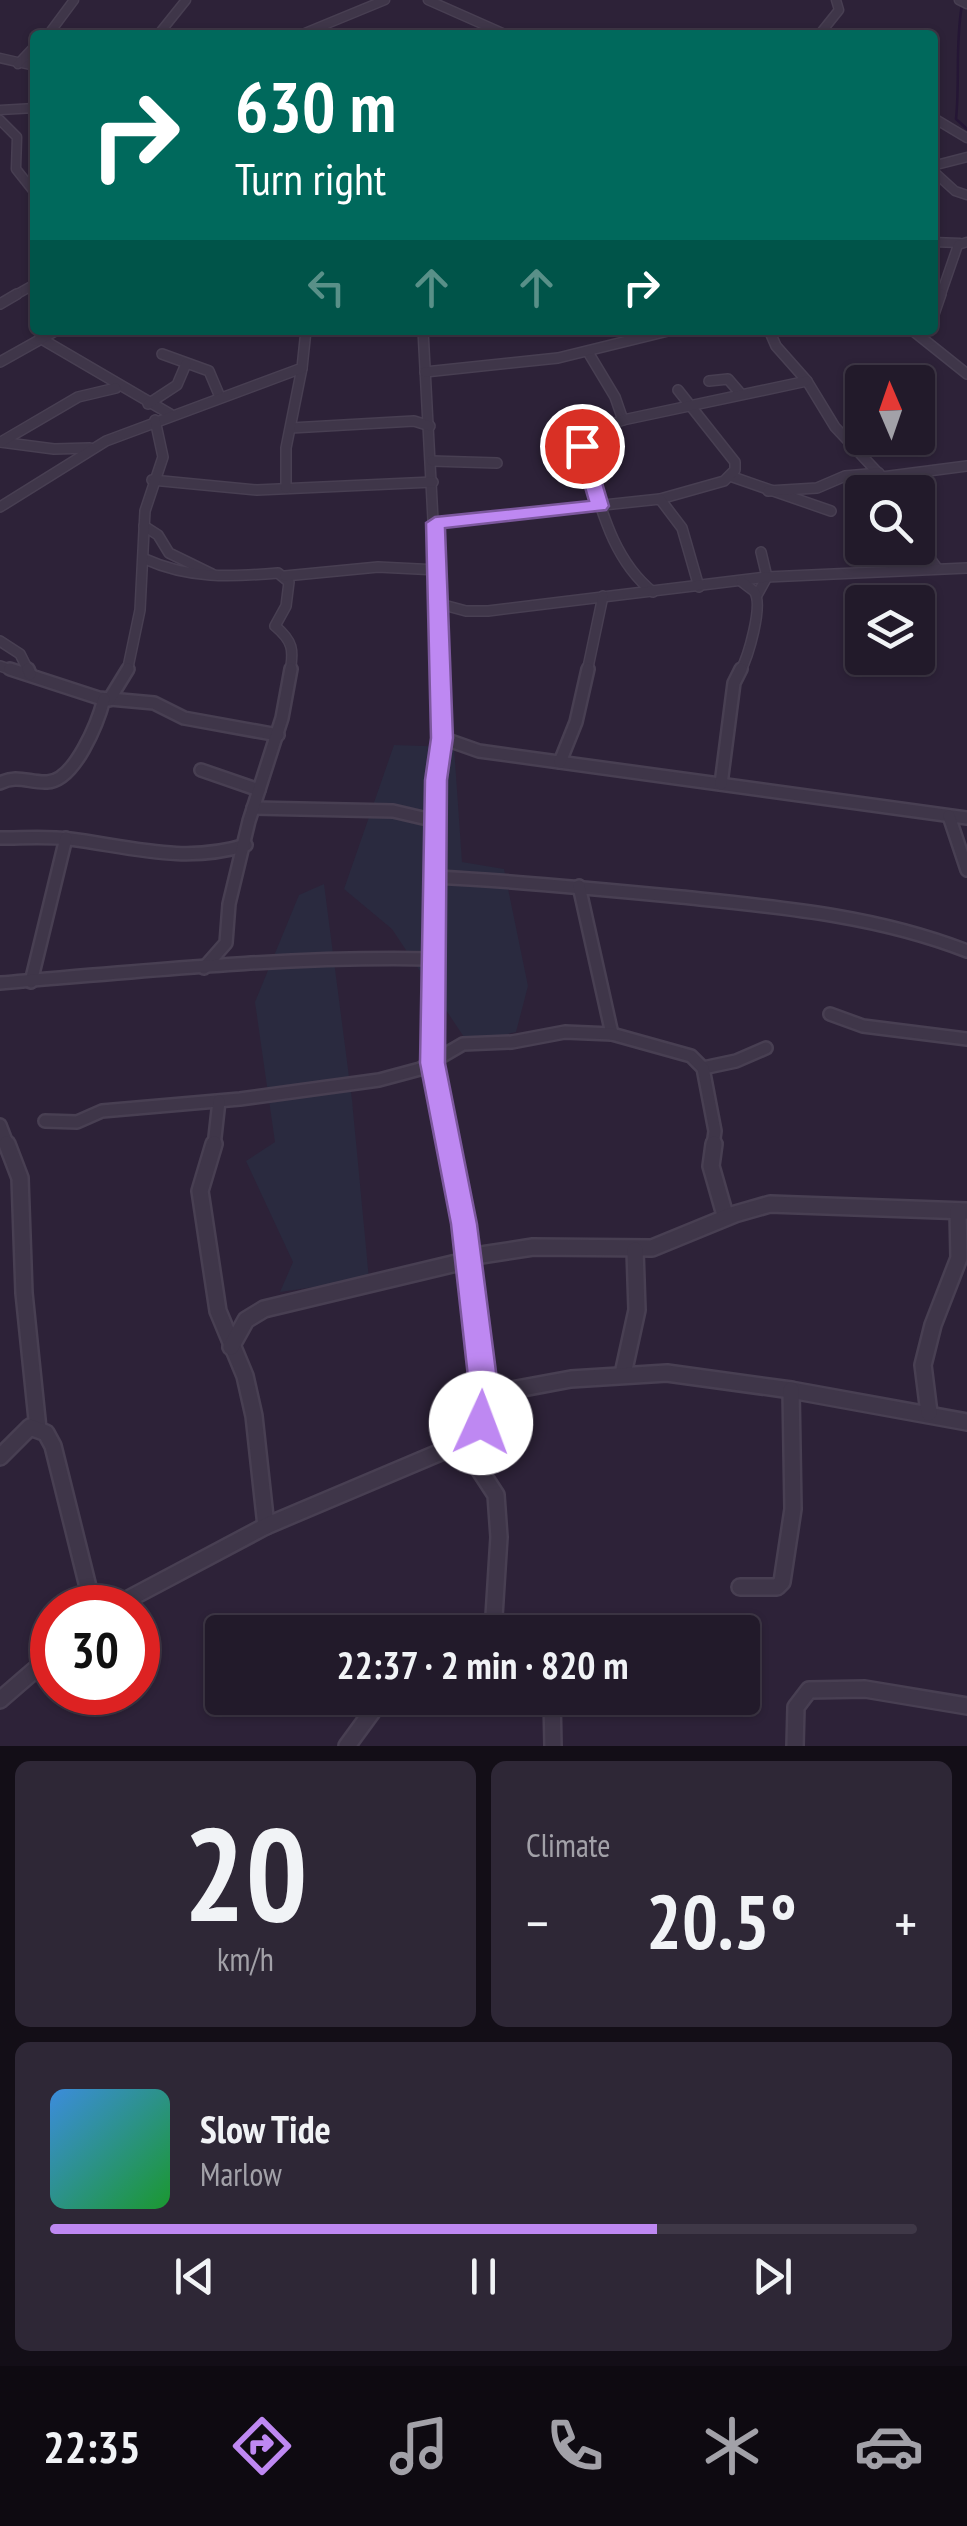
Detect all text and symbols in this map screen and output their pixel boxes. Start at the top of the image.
text: 630 m [235,61,396,151]
icon: right [70,70,200,200]
text: Turn right [235,149,386,207]
icon: left [299,260,354,315]
icon: ahead [404,260,459,315]
icon: ahead [509,260,564,315]
icon: right [614,260,669,315]
north arrow [845,365,935,455]
map controls [845,365,935,675]
pin [540,404,625,489]
icon: arrive [555,419,610,474]
button: search [845,475,935,565]
button: layers [845,585,935,675]
position arrow [429,1371,533,1475]
speed limit sign: 30 [30,1585,160,1715]
text: 22:37 · 2 min · 820 m [336,1640,629,1689]
text: 20 [183,1789,308,1957]
text: Climate [526,1824,610,1866]
text: 20.5° [646,1873,797,1970]
text: − [526,1887,549,1958]
text: + [894,1887,917,1958]
text: km/h [217,1938,274,1980]
text: Slow Tide [200,2104,331,2153]
text: Marlow [200,2153,282,2195]
icon: previous [167,2249,222,2304]
icon: pause [456,2249,511,2304]
icon: next [745,2249,800,2304]
icon: directions [227,2411,297,2481]
icon: music [384,2411,454,2481]
icon: phone [540,2411,610,2481]
icon: climate [697,2411,767,2481]
icon: car [854,2411,924,2481]
text: 22:35 [43,2417,141,2475]

